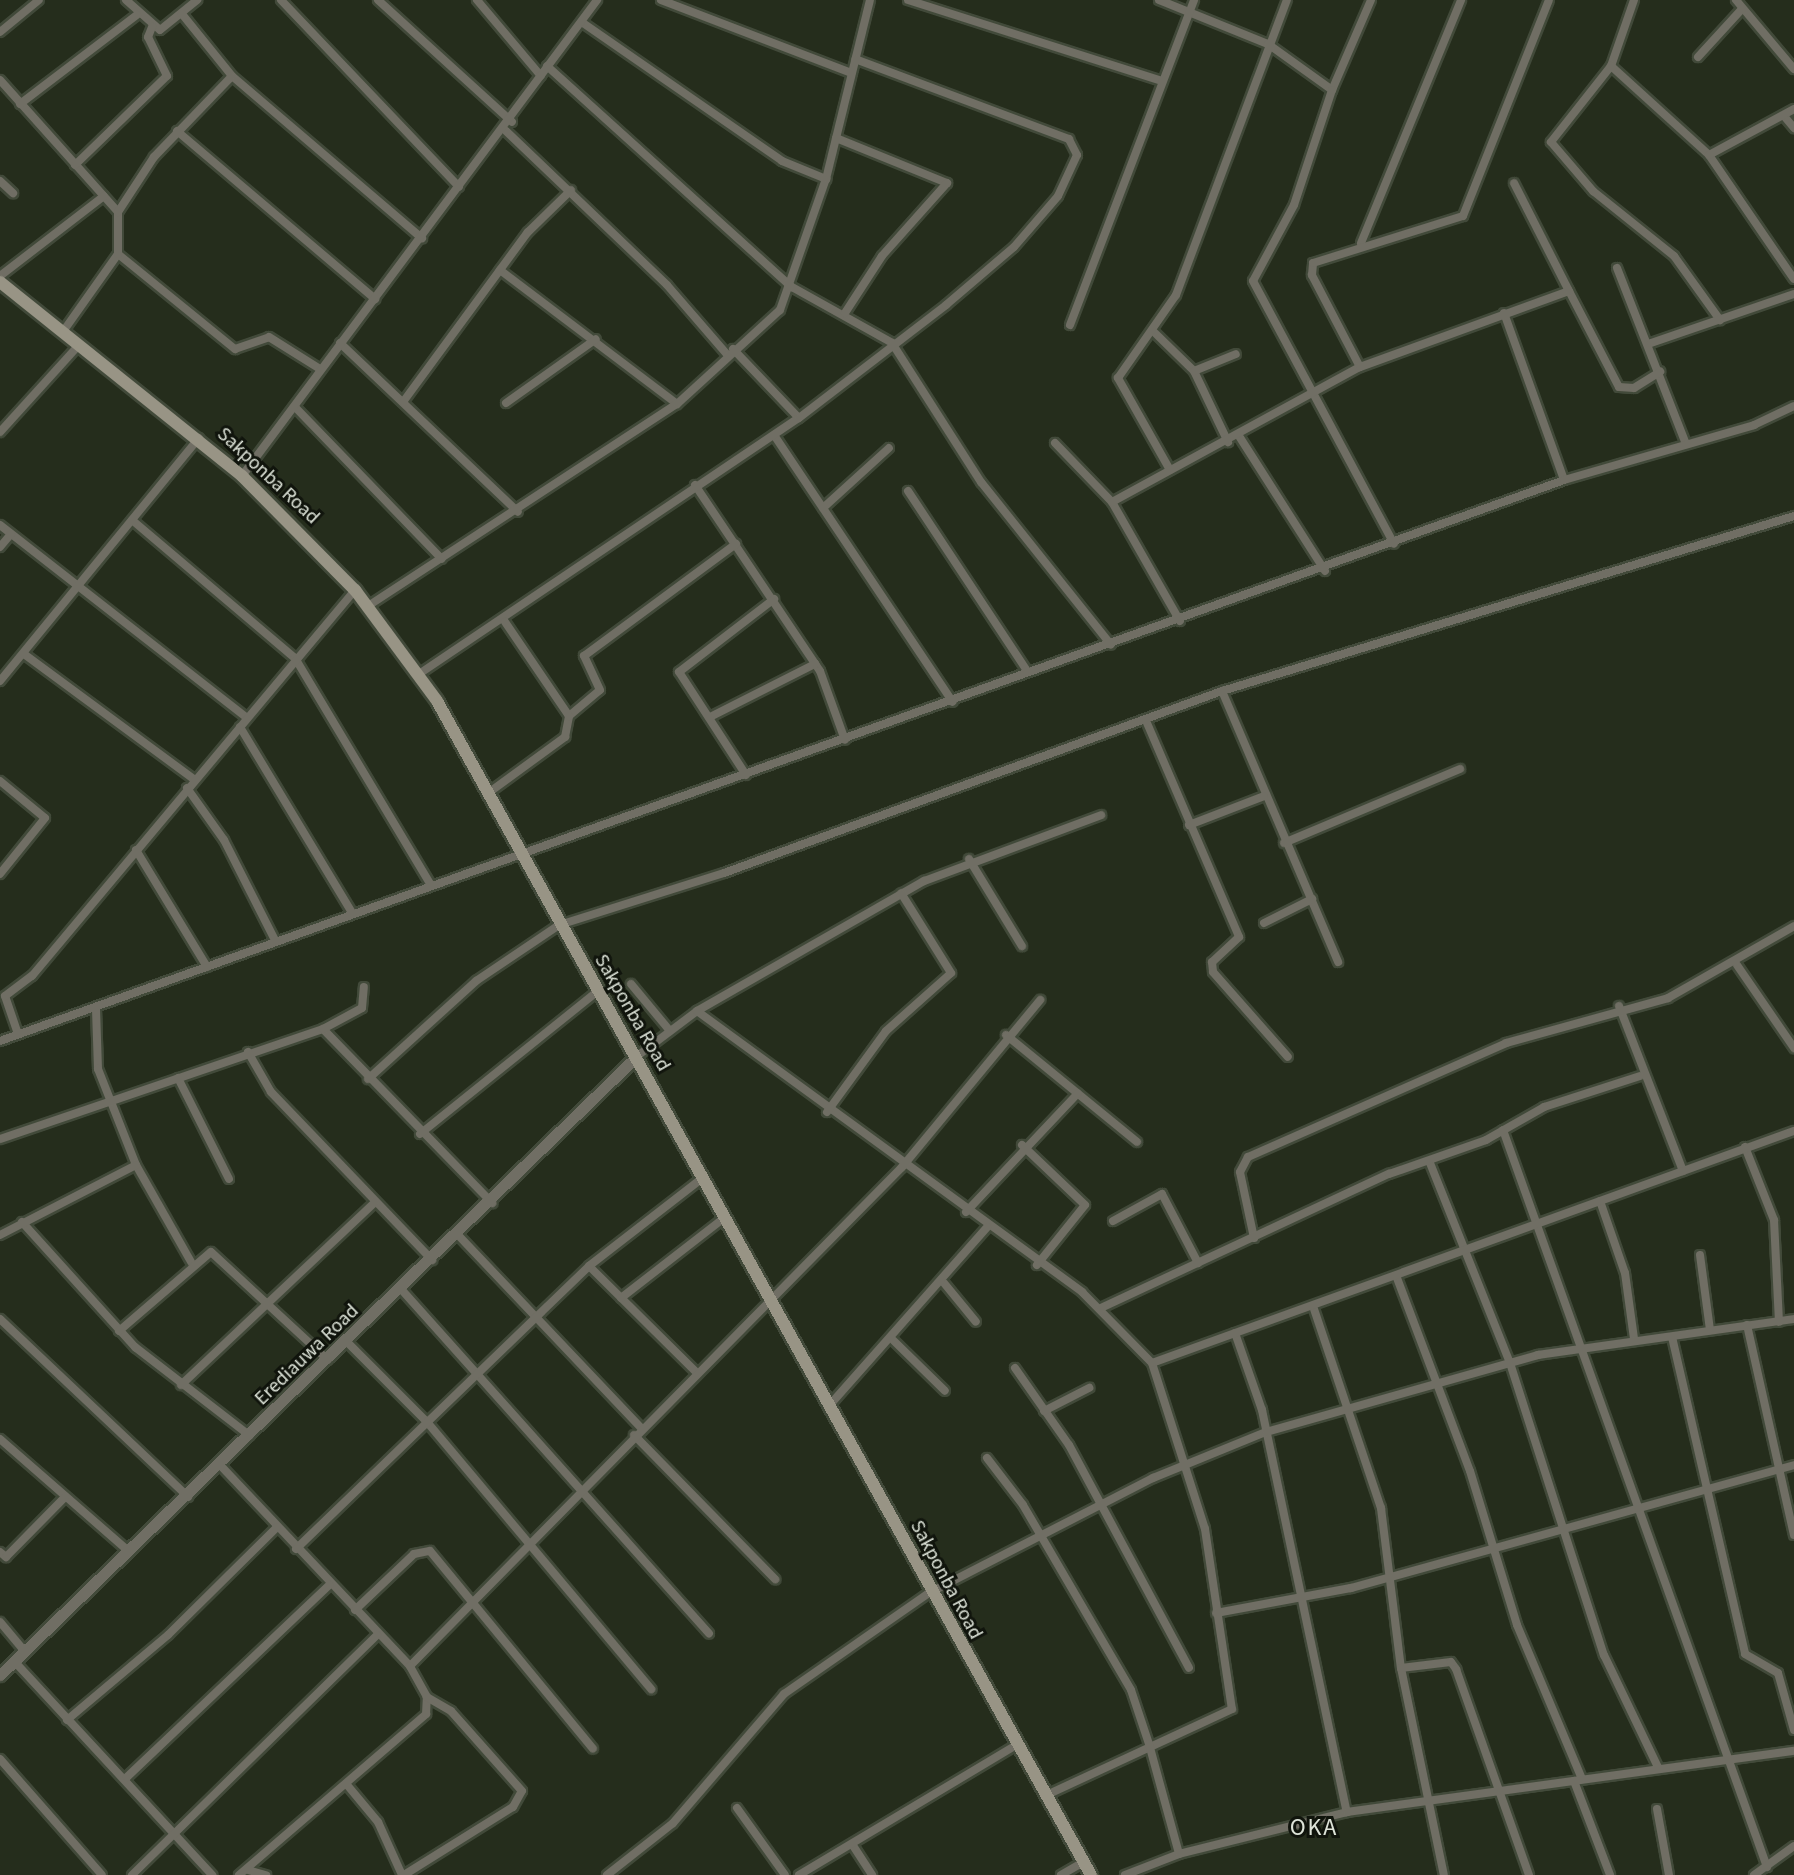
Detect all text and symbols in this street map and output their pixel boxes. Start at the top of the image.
street label: Sakponba Road [212,422,324,530]
street label: Sakponba Road [589,950,675,1076]
street label: Erediauwa Road [250,1299,364,1411]
street label: Sakponba Road [905,1516,987,1644]
district label: OKA [1290,1814,1338,1842]

